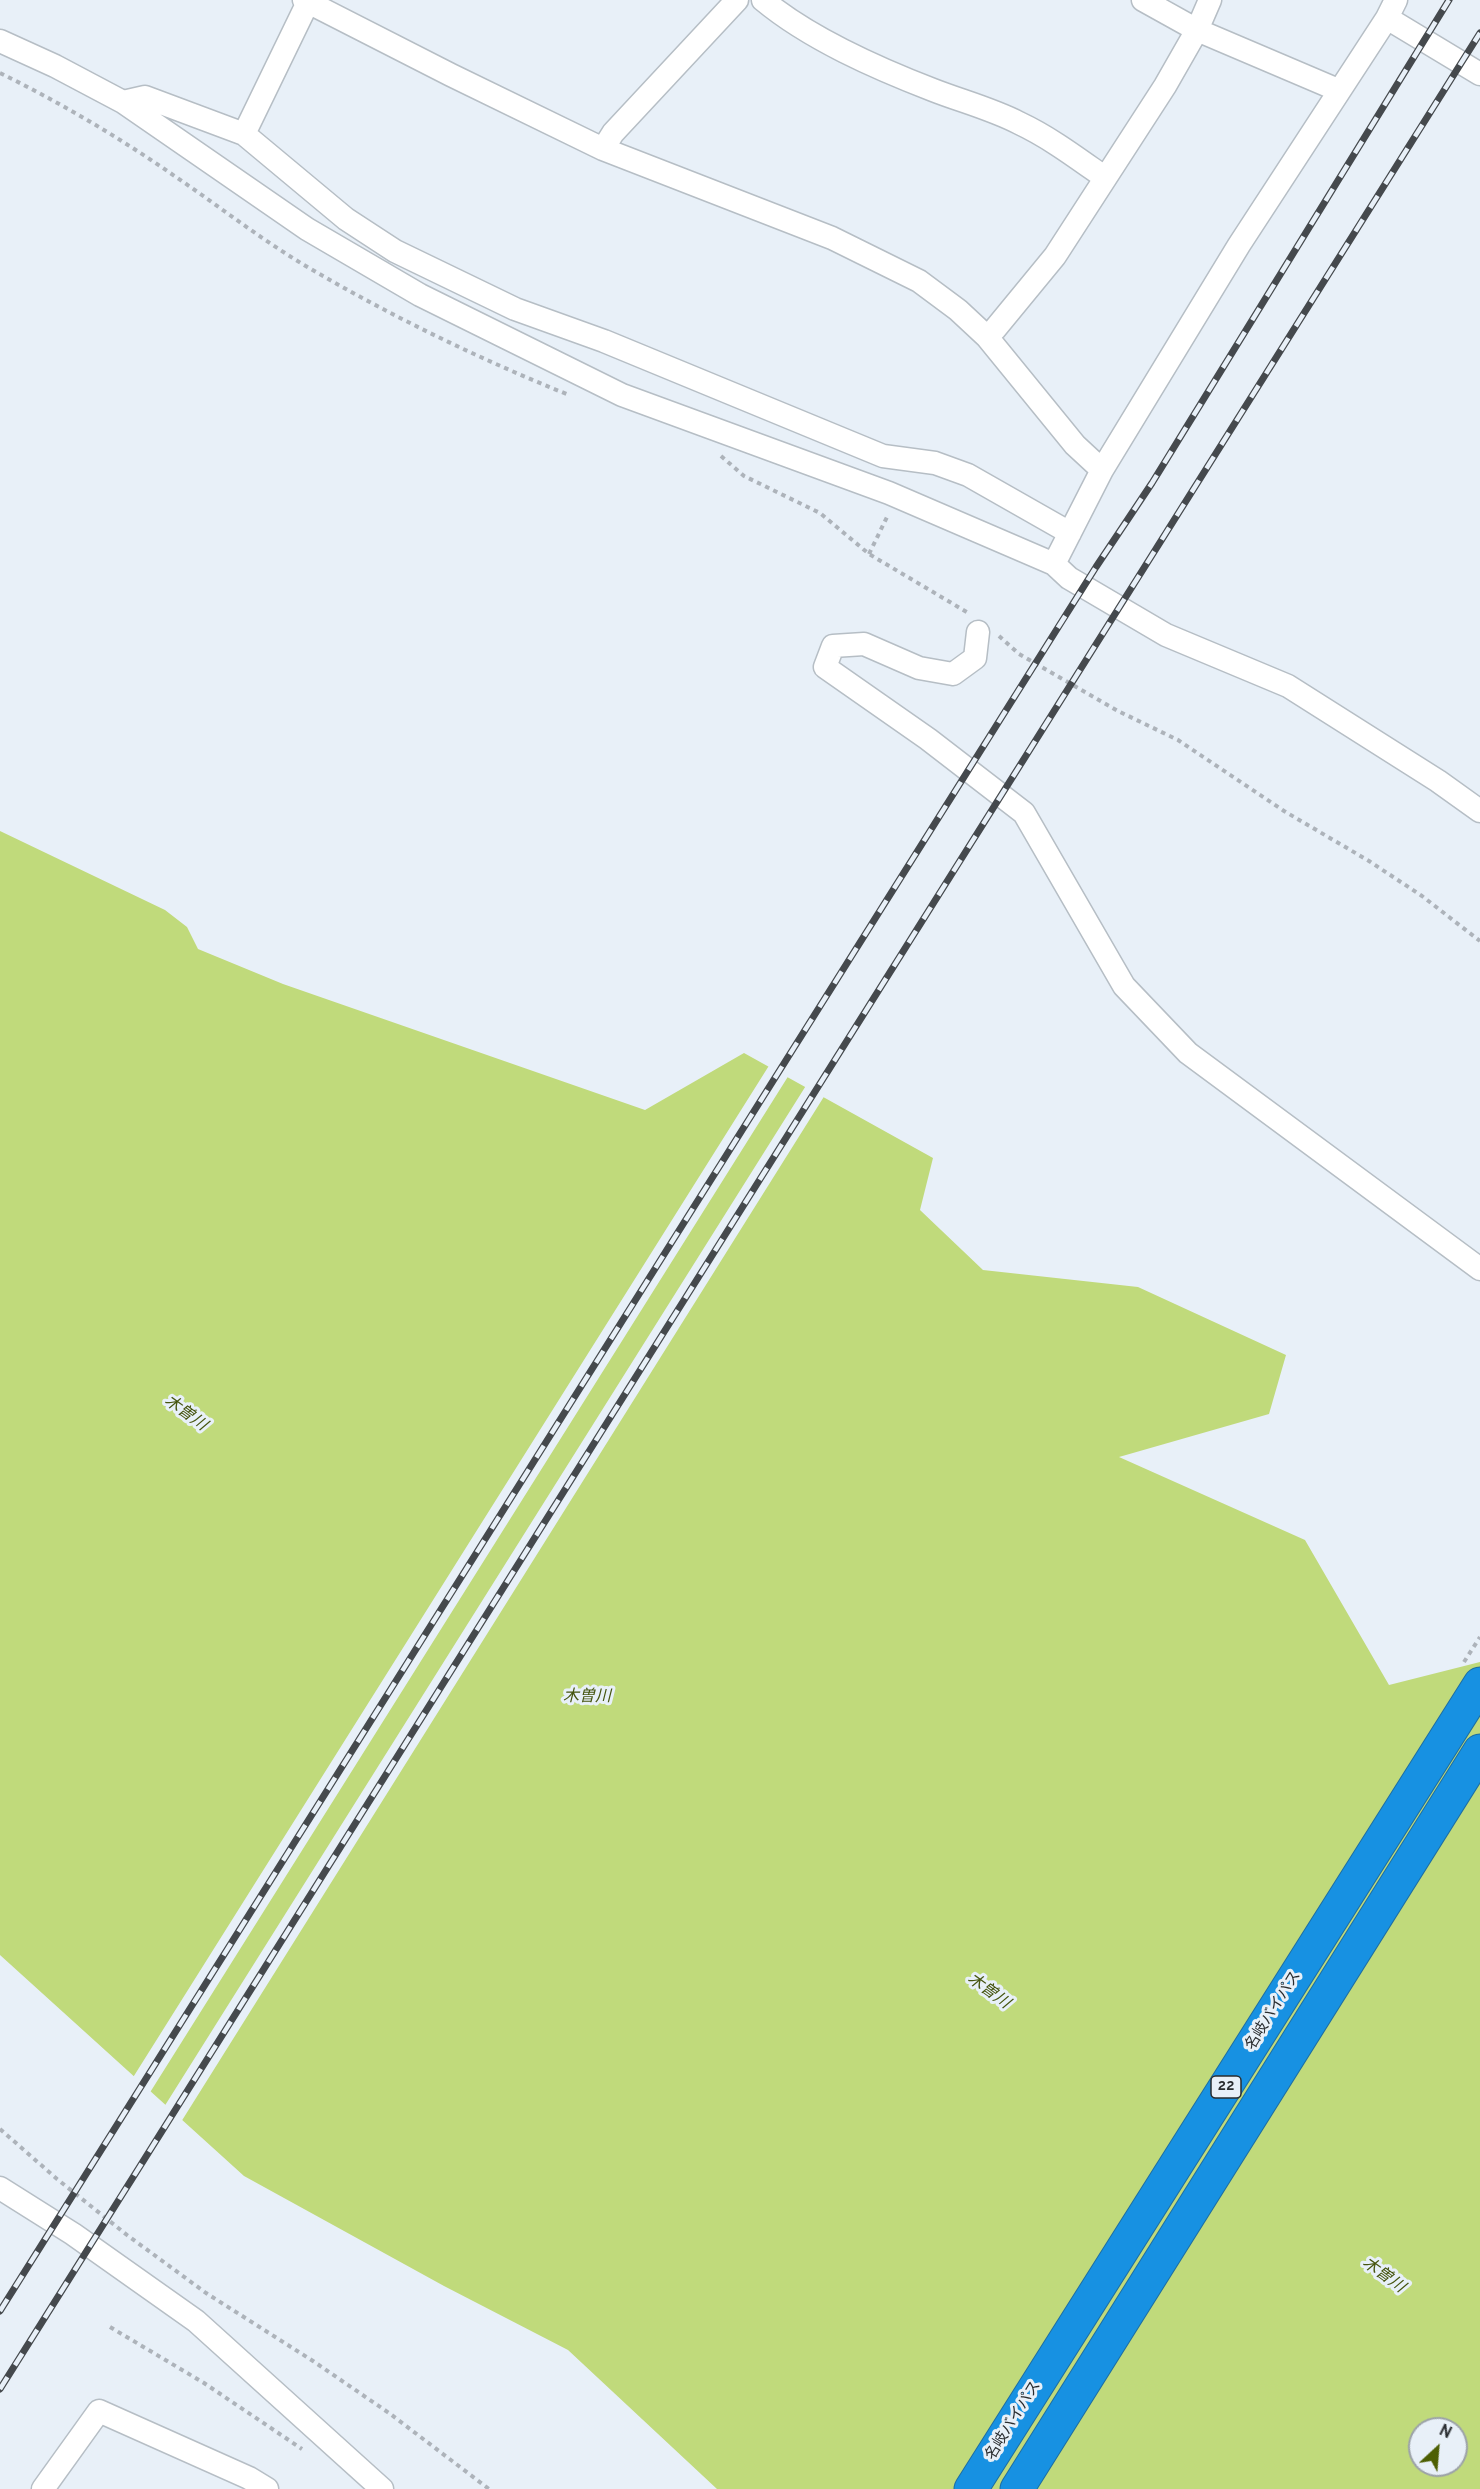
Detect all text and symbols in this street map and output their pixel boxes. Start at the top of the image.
water label: 木曽川 [160,1392,210,1436]
water label: 木曽川 [563,1688,611,1708]
street label: 名岐バイパス [1243,1968,1305,2054]
water label: 木曽川 [963,1970,1013,2014]
road number: 22 [1211,2076,1241,2098]
water label: 木曽川 [1358,2254,1408,2298]
street label: 名岐バイパス [983,2378,1045,2464]
north arrow [1408,2417,1468,2477]
text: N [1435,2421,1455,2444]

